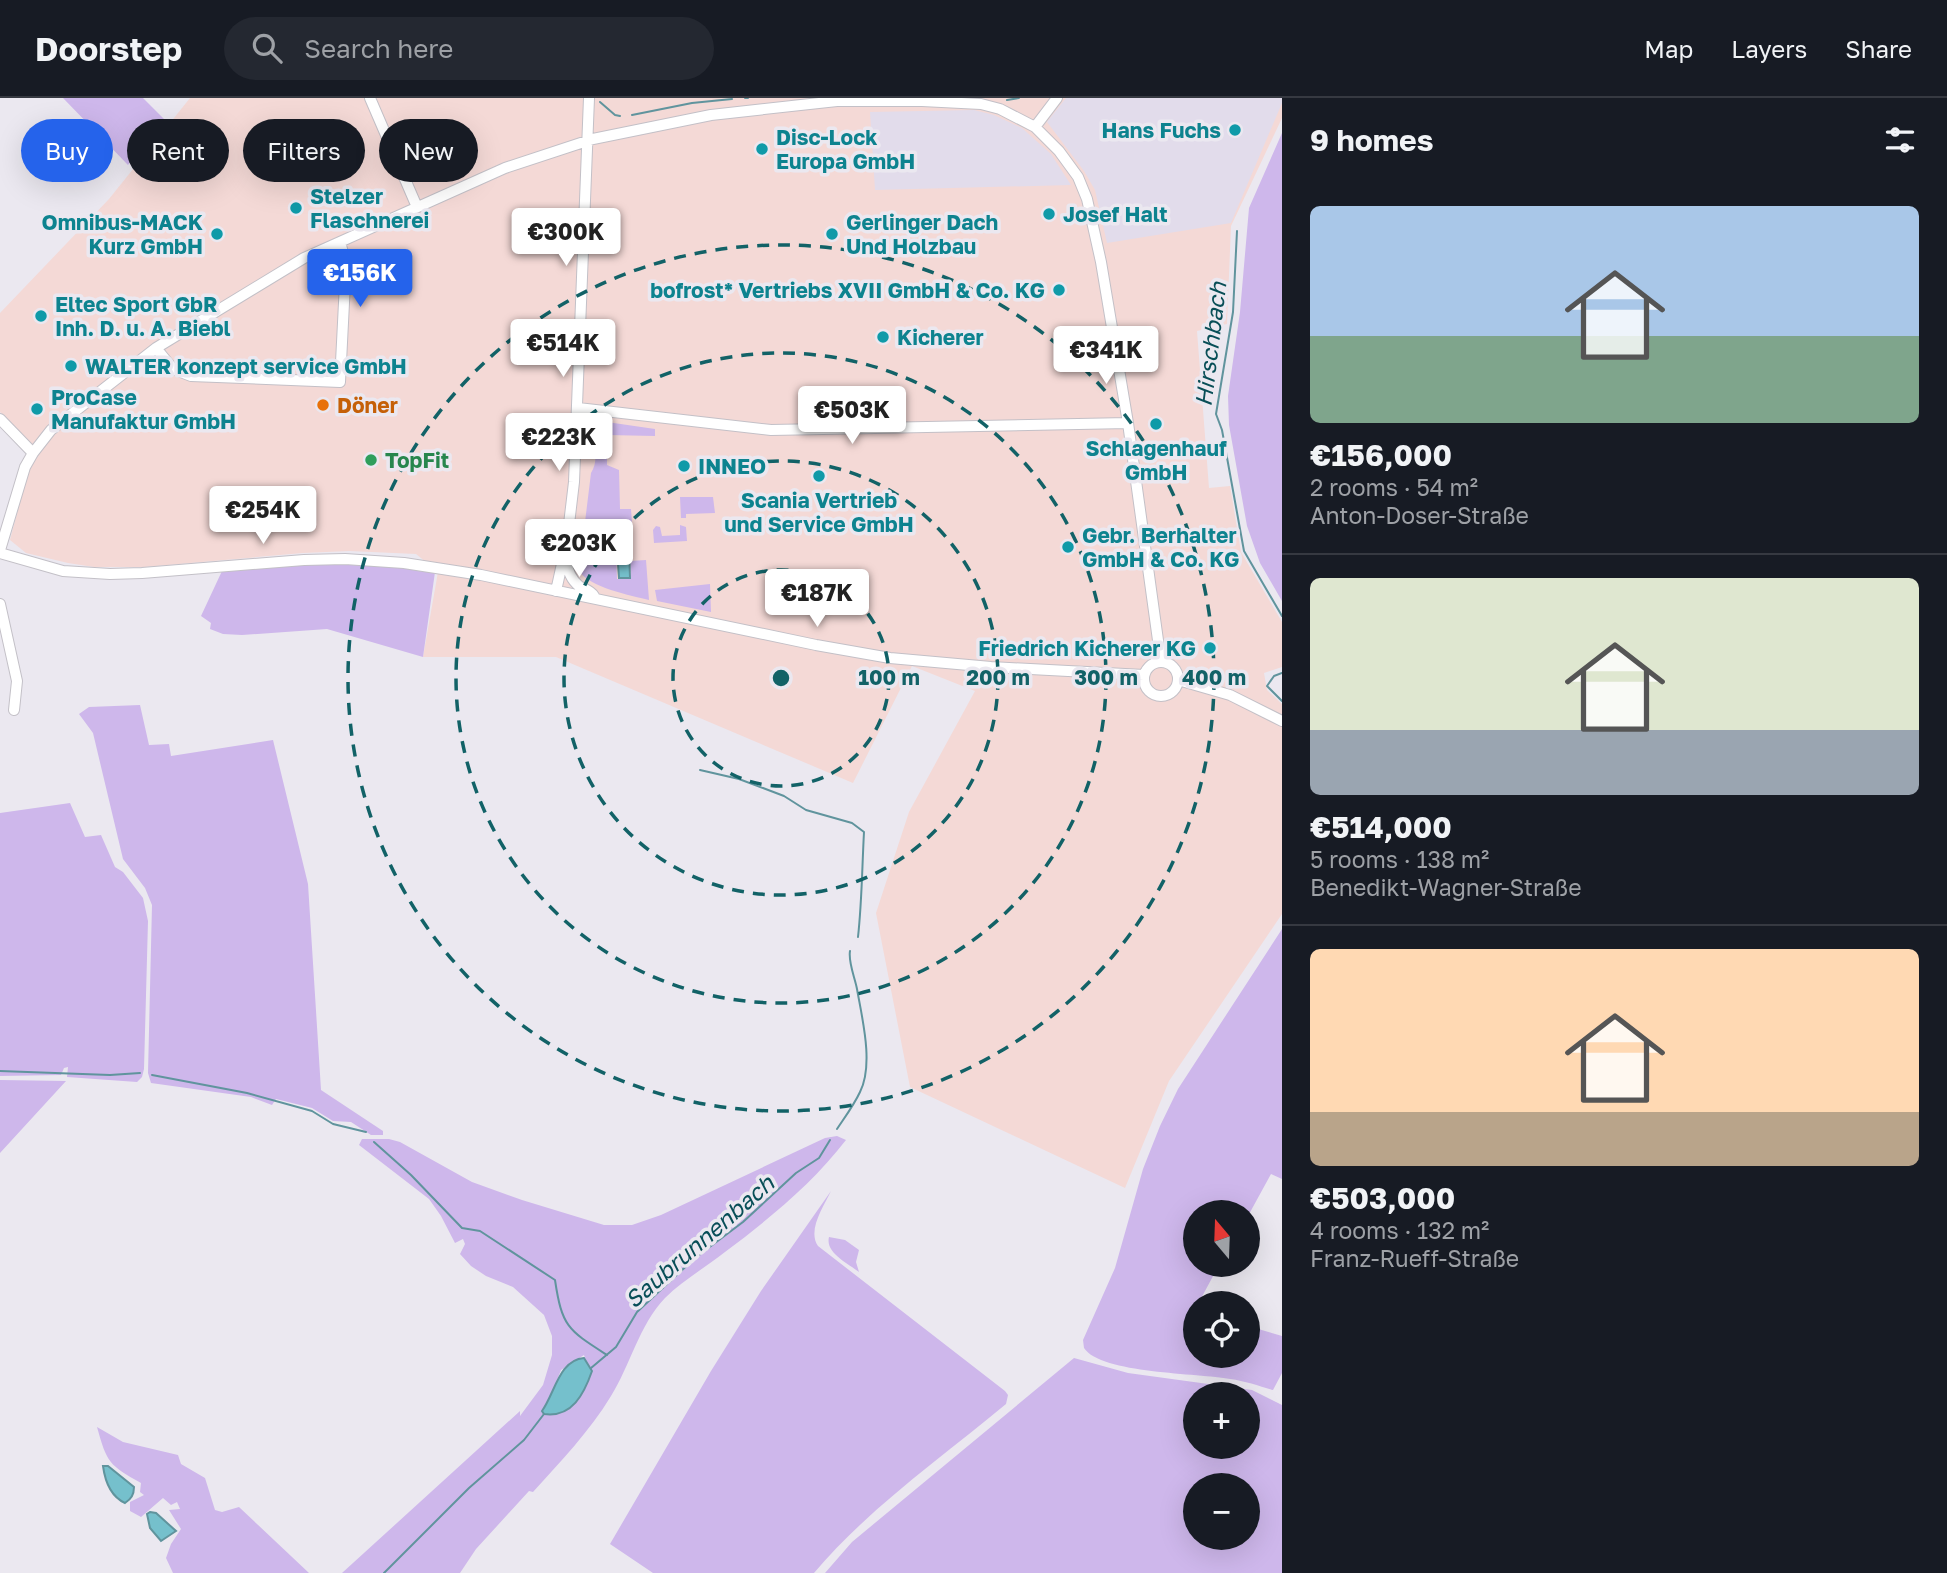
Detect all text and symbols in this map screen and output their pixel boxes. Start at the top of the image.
search box [224,17,714,80]
text: Doorstep [35,29,182,68]
icon: search [248,29,286,67]
text: Search here [304,33,453,64]
text: Map [1644,34,1693,63]
text: Layers [1731,34,1807,63]
text: Share [1845,34,1912,63]
place label: Hans Fuchs [1102,117,1221,143]
chip: Buy [21,119,113,182]
chip: Rent [127,119,229,182]
chip: Filters [243,119,365,182]
chip: New [379,119,478,182]
icon: filters [1881,121,1919,159]
marker: Hans Fuchs [1227,122,1243,138]
text: 9 homes [1310,122,1433,158]
place label: Disc-Lock Europa GmbH [776,124,915,174]
marker: Disc-Lock Europa GmbH [754,141,770,157]
place label: Stelzer Flaschnerei [310,183,429,233]
marker: Stelzer Flaschnerei [288,200,304,216]
place label: Josef Halt [1063,201,1168,227]
marker: Josef Halt [1041,206,1057,222]
pin: €300K [517,208,615,268]
place label: Omnibus-MACK Kurz GmbH [42,209,203,259]
place label: Gerlinger Dach Und Holzbau [846,209,998,259]
text: €300K [528,217,604,245]
marker: Omnibus-MACK Kurz GmbH [209,226,225,242]
marker: Gerlinger Dach Und Holzbau [824,226,840,242]
pin: €156K [311,250,409,309]
icon: home [1552,252,1678,378]
text: €156K [323,258,397,286]
place label: bofrost* Vertriebs XVII GmbH & Co. KG [650,277,1045,303]
water label: Hirschbach [1188,279,1232,408]
marker: bofrost* Vertriebs XVII GmbH & Co. KG [1051,282,1067,298]
place label: Eltec Sport GbR Inh. D. u. A. Biebl [55,291,231,341]
marker: Eltec Sport GbR Inh. D. u. A. Biebl [33,308,49,324]
pin: €514K [514,320,612,379]
place label: Kicherer [897,324,984,350]
pin: €341K [1057,327,1155,386]
text: €514K [526,328,600,356]
marker: Kicherer [875,329,891,345]
text: €341K [1069,335,1143,363]
place label: WALTER konzept service GmbH [85,353,407,379]
marker: WALTER konzept service GmbH [63,358,79,374]
place label: ProCase Manufaktur GmbH [51,384,236,434]
pin: €503K [803,386,901,446]
place label: Döner [337,392,398,418]
text: €503K [814,395,890,423]
marker: Döner [315,397,331,413]
marker: ProCase Manufaktur GmbH [29,401,45,417]
pin: €223K [510,414,608,473]
marker: Schlagenhauf GmbH [1148,416,1164,432]
text: €223K [522,422,596,450]
place label: Schlagenhauf GmbH [1085,435,1227,485]
text: €156,000 [1310,437,1452,473]
place label: TopFit [385,447,449,473]
marker: TopFit [363,452,379,468]
place label: INNEO [698,453,766,479]
marker: INNEO [676,458,692,474]
marker: Scania Vertrieb und Service GmbH [811,468,827,484]
text: 2 rooms · 54 m² [1310,473,1478,501]
pin: €254K [214,486,312,546]
place label: Scania Vertrieb und Service GmbH [724,487,914,537]
text: €254K [225,495,301,523]
text: Anton-Doser-Straße [1310,501,1529,529]
pin: €203K [530,519,628,579]
place label: Gebr. Berhalter GmbH & Co. KG [1082,522,1239,572]
text: €203K [541,528,617,556]
marker: Gebr. Berhalter GmbH & Co. KG [1060,539,1076,555]
pin: €187K [768,570,866,629]
text: €187K [781,578,853,606]
icon: home [1552,624,1678,750]
place label: Friedrich Kicherer KG [978,635,1196,661]
marker: Friedrich Kicherer KG [1202,640,1218,656]
text: 100 m [858,664,920,690]
text: 200 m [966,664,1030,690]
text: 300 m [1074,664,1138,690]
text: 400 m [1182,664,1246,690]
centre of rings [769,666,793,690]
text: €514,000 [1310,809,1452,845]
text: 5 rooms · 138 m² [1310,845,1489,873]
text: Benedikt-Wagner-Straße [1310,873,1581,901]
icon: home [1552,995,1678,1121]
water label: Saubrunnenbach [619,1168,780,1313]
text: €503,000 [1310,1180,1455,1216]
north arrow [1183,1200,1260,1278]
map controls [1183,1200,1260,1550]
text: 4 rooms · 132 m² [1310,1216,1489,1244]
text: Franz-Rueff-Straße [1310,1244,1519,1272]
button: locate [1183,1291,1260,1368]
button: + [1183,1382,1260,1459]
button: − [1183,1473,1260,1550]

